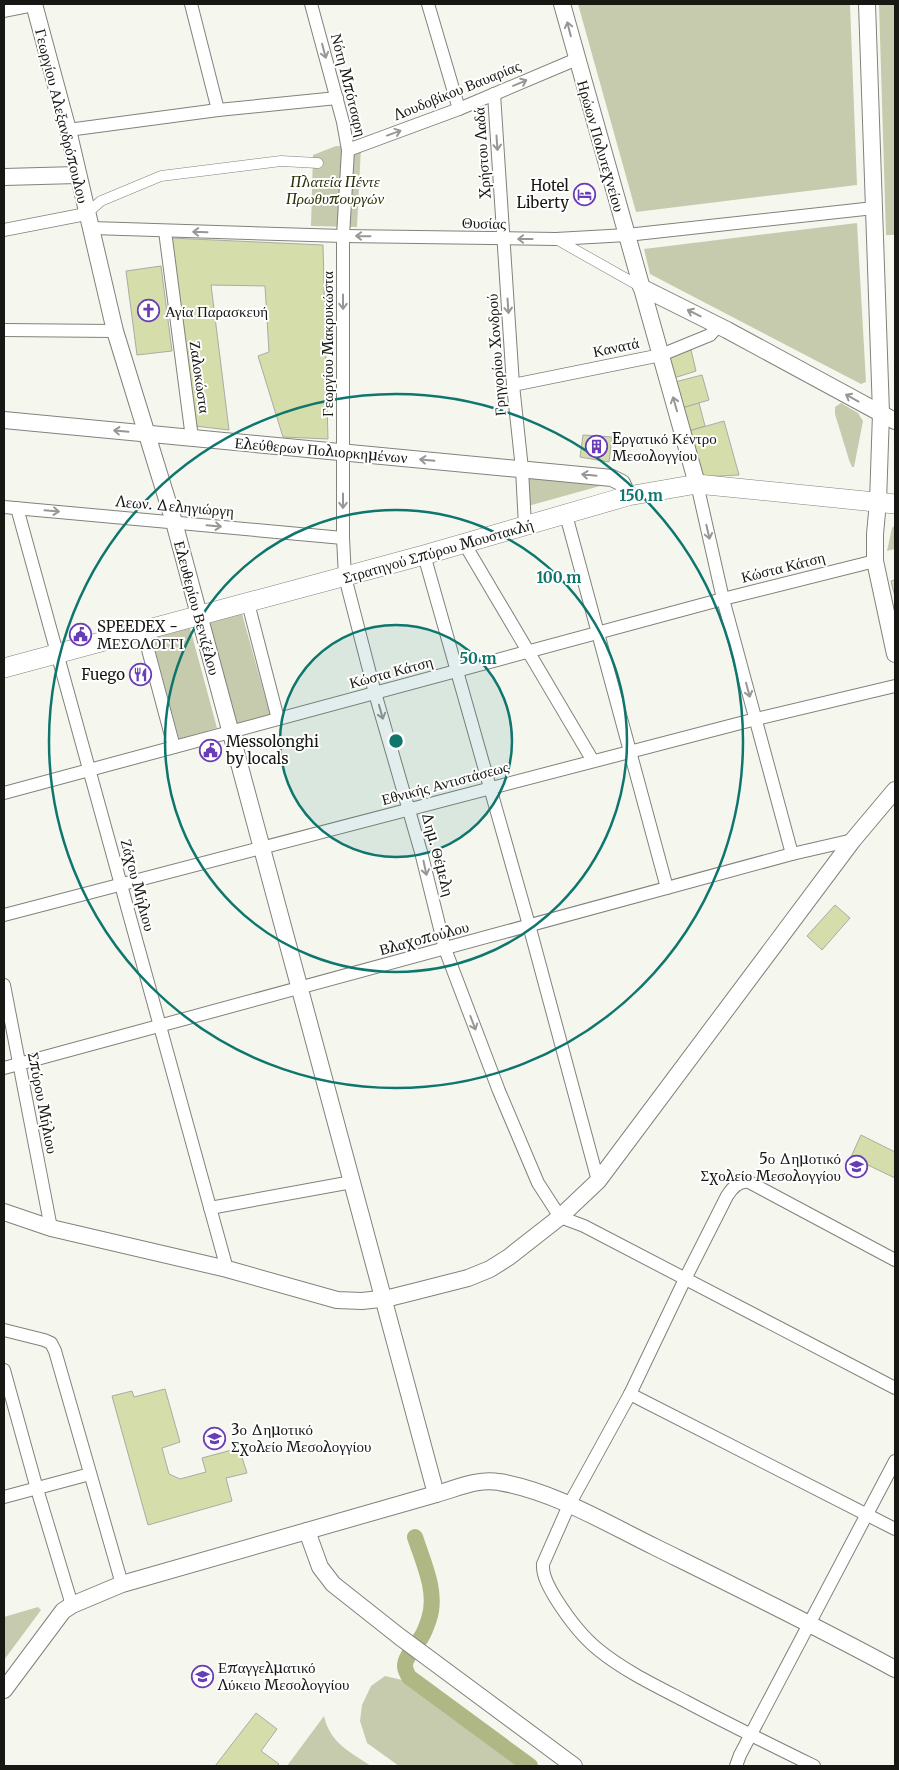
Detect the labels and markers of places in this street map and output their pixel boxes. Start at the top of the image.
place label: Hotel Liberty [516,176,569,212]
hotel icon: Hotel Liberty [573,182,597,206]
church icon: Αγία Παρασκευή [137,299,161,323]
place label: Αγία Παρασκευή [165,302,268,321]
place label: Eργατικό Κέντρο Μεσολογγίου [612,429,717,465]
building icon: Eργατικό Κέντρο Μεσολογγίου [584,435,608,459]
place label: SPEEDEX - ΜΕΣΟΛΟΓΓΙ [97,617,184,653]
public building icon: SPEEDEX - ΜΕΣΟΛΟΓΓΙ [69,623,93,647]
restaurant icon: Fuego [129,662,153,686]
place label: Fuego [81,665,125,684]
place label: Messolonghi by locals [225,732,319,768]
centre of rings [387,732,405,750]
public building icon: Messolonghi by locals [198,738,222,762]
place label: 5ο Δημοτικό Σχολείο Μεσολογγίου [701,1149,841,1185]
school or university icon: 5ο Δημοτικό Σχολείο Μεσολογγίου [845,1155,869,1179]
place label: 3ο Δημοτικό Σχολείο Μεσολογγίου [231,1420,371,1456]
school or university icon: 3ο Δημοτικό Σχολείο Μεσολογγίου [203,1426,227,1450]
place label: Επαγγελματικό Λύκειο Μεσολογγίου [217,1658,350,1694]
school or university icon: Επαγγελματικό Λύκειο Μεσολογγίου [190,1664,214,1688]

